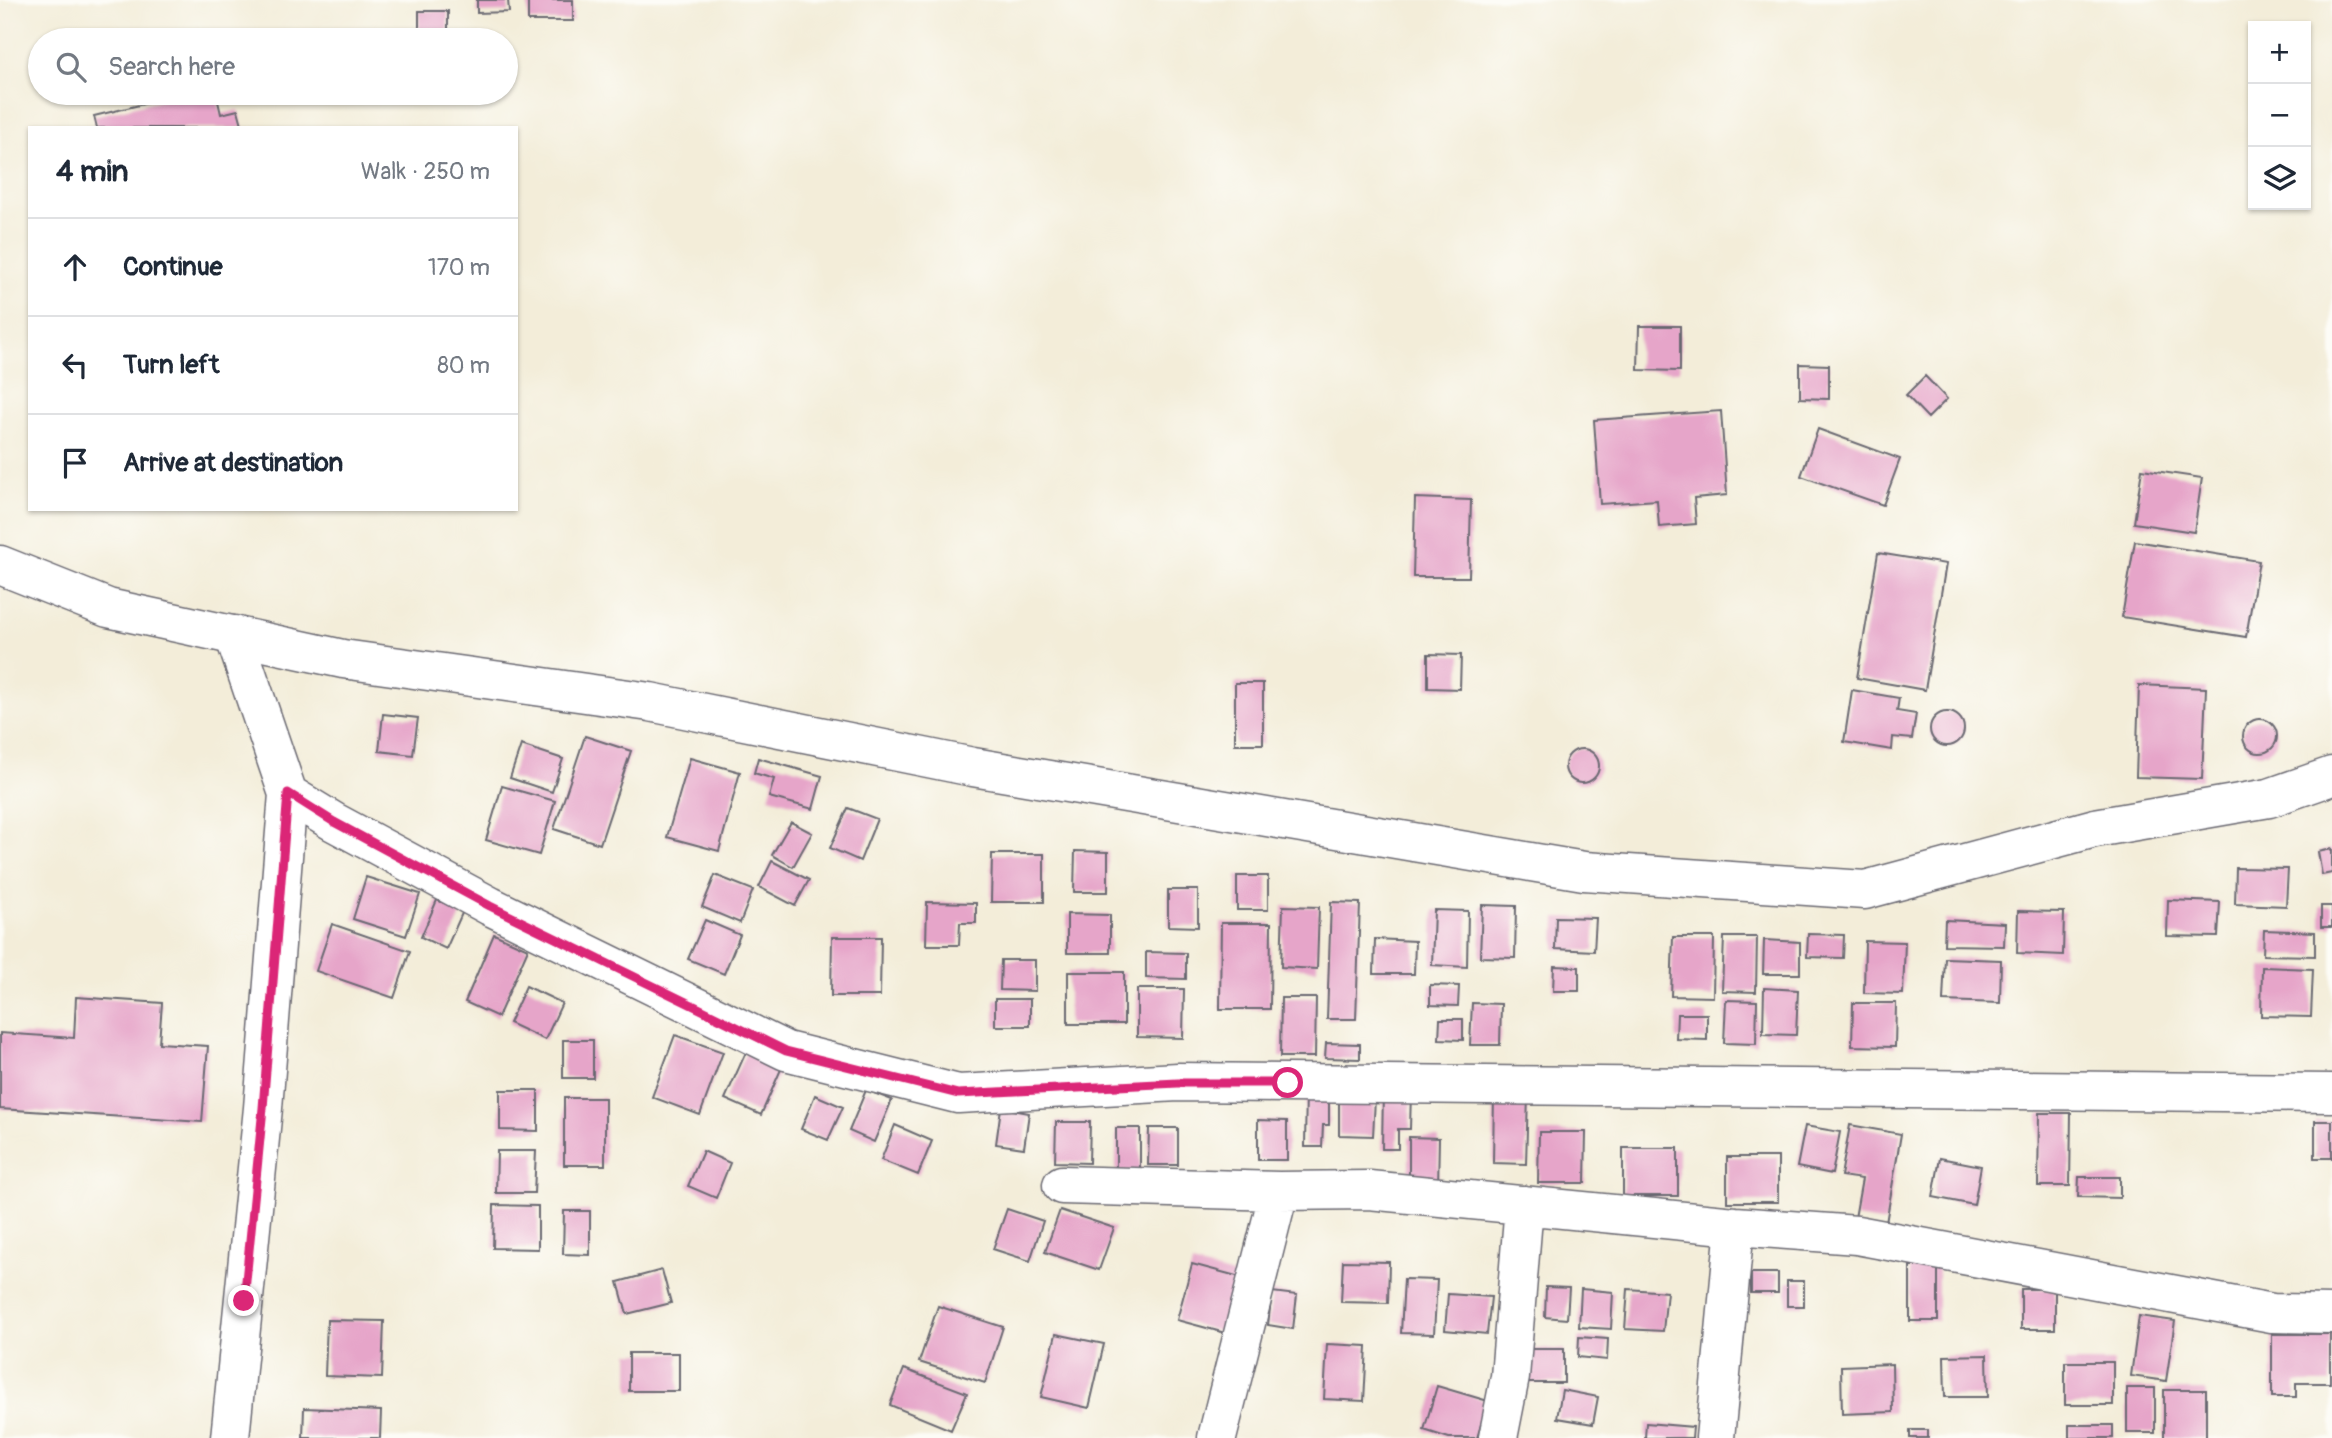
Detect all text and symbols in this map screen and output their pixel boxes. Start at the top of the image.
map controls [2248,21,2311,210]
button: + [2248,21,2311,84]
search box [28,28,518,105]
icon: search [52,48,90,86]
text: Search here [108,51,235,83]
button: − [2248,84,2311,147]
button: layers [2248,147,2311,210]
text: 4 min [56,153,129,190]
text: Walk · 250 m [361,157,490,186]
icon: ahead [56,248,94,286]
text: Continue [123,251,223,283]
text: 170 m [428,253,490,282]
icon: left [56,346,94,384]
text: Turn left [123,349,219,381]
text: 80 m [437,351,490,380]
icon: arrive [56,444,94,482]
text: Arrive at destination [123,447,343,479]
route start [1272,1067,1303,1098]
route end [228,1285,259,1316]

